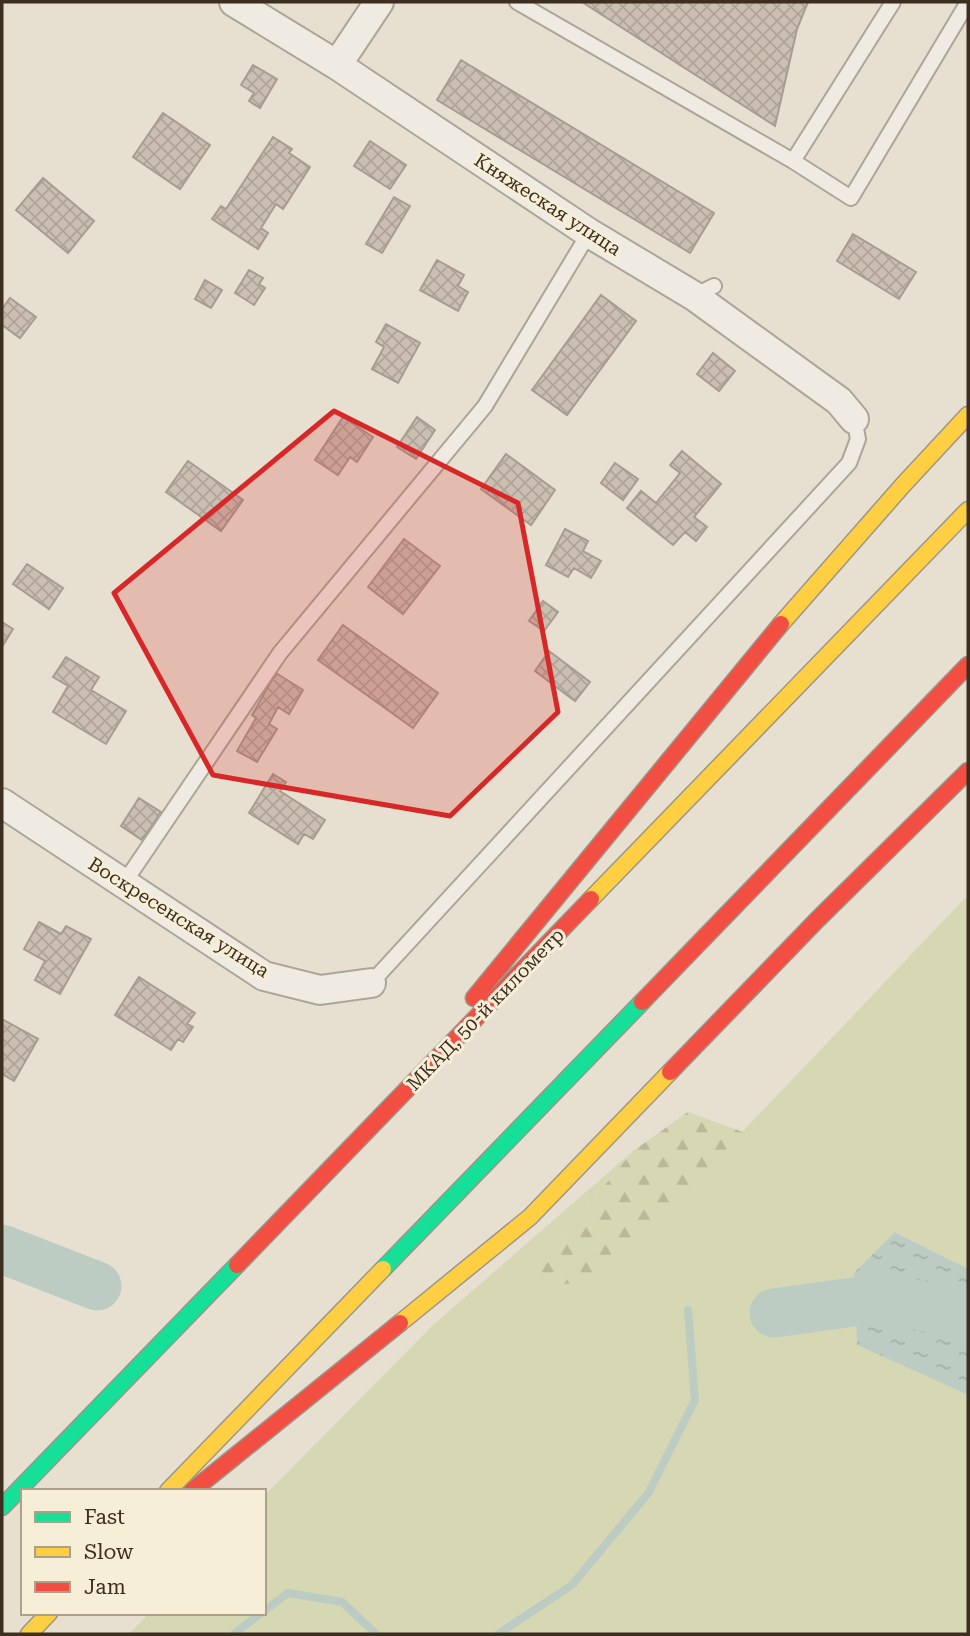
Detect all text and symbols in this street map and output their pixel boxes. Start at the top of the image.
street label: Княжеская улица [470,148,626,261]
street label: Воскресенская улица [84,852,274,983]
street label: МКАД, 50-й километр [402,924,569,1095]
legend [21,1489,266,1615]
text: Fast [84,1505,125,1529]
text: Slow [84,1540,134,1564]
text: Jam [84,1575,126,1599]

